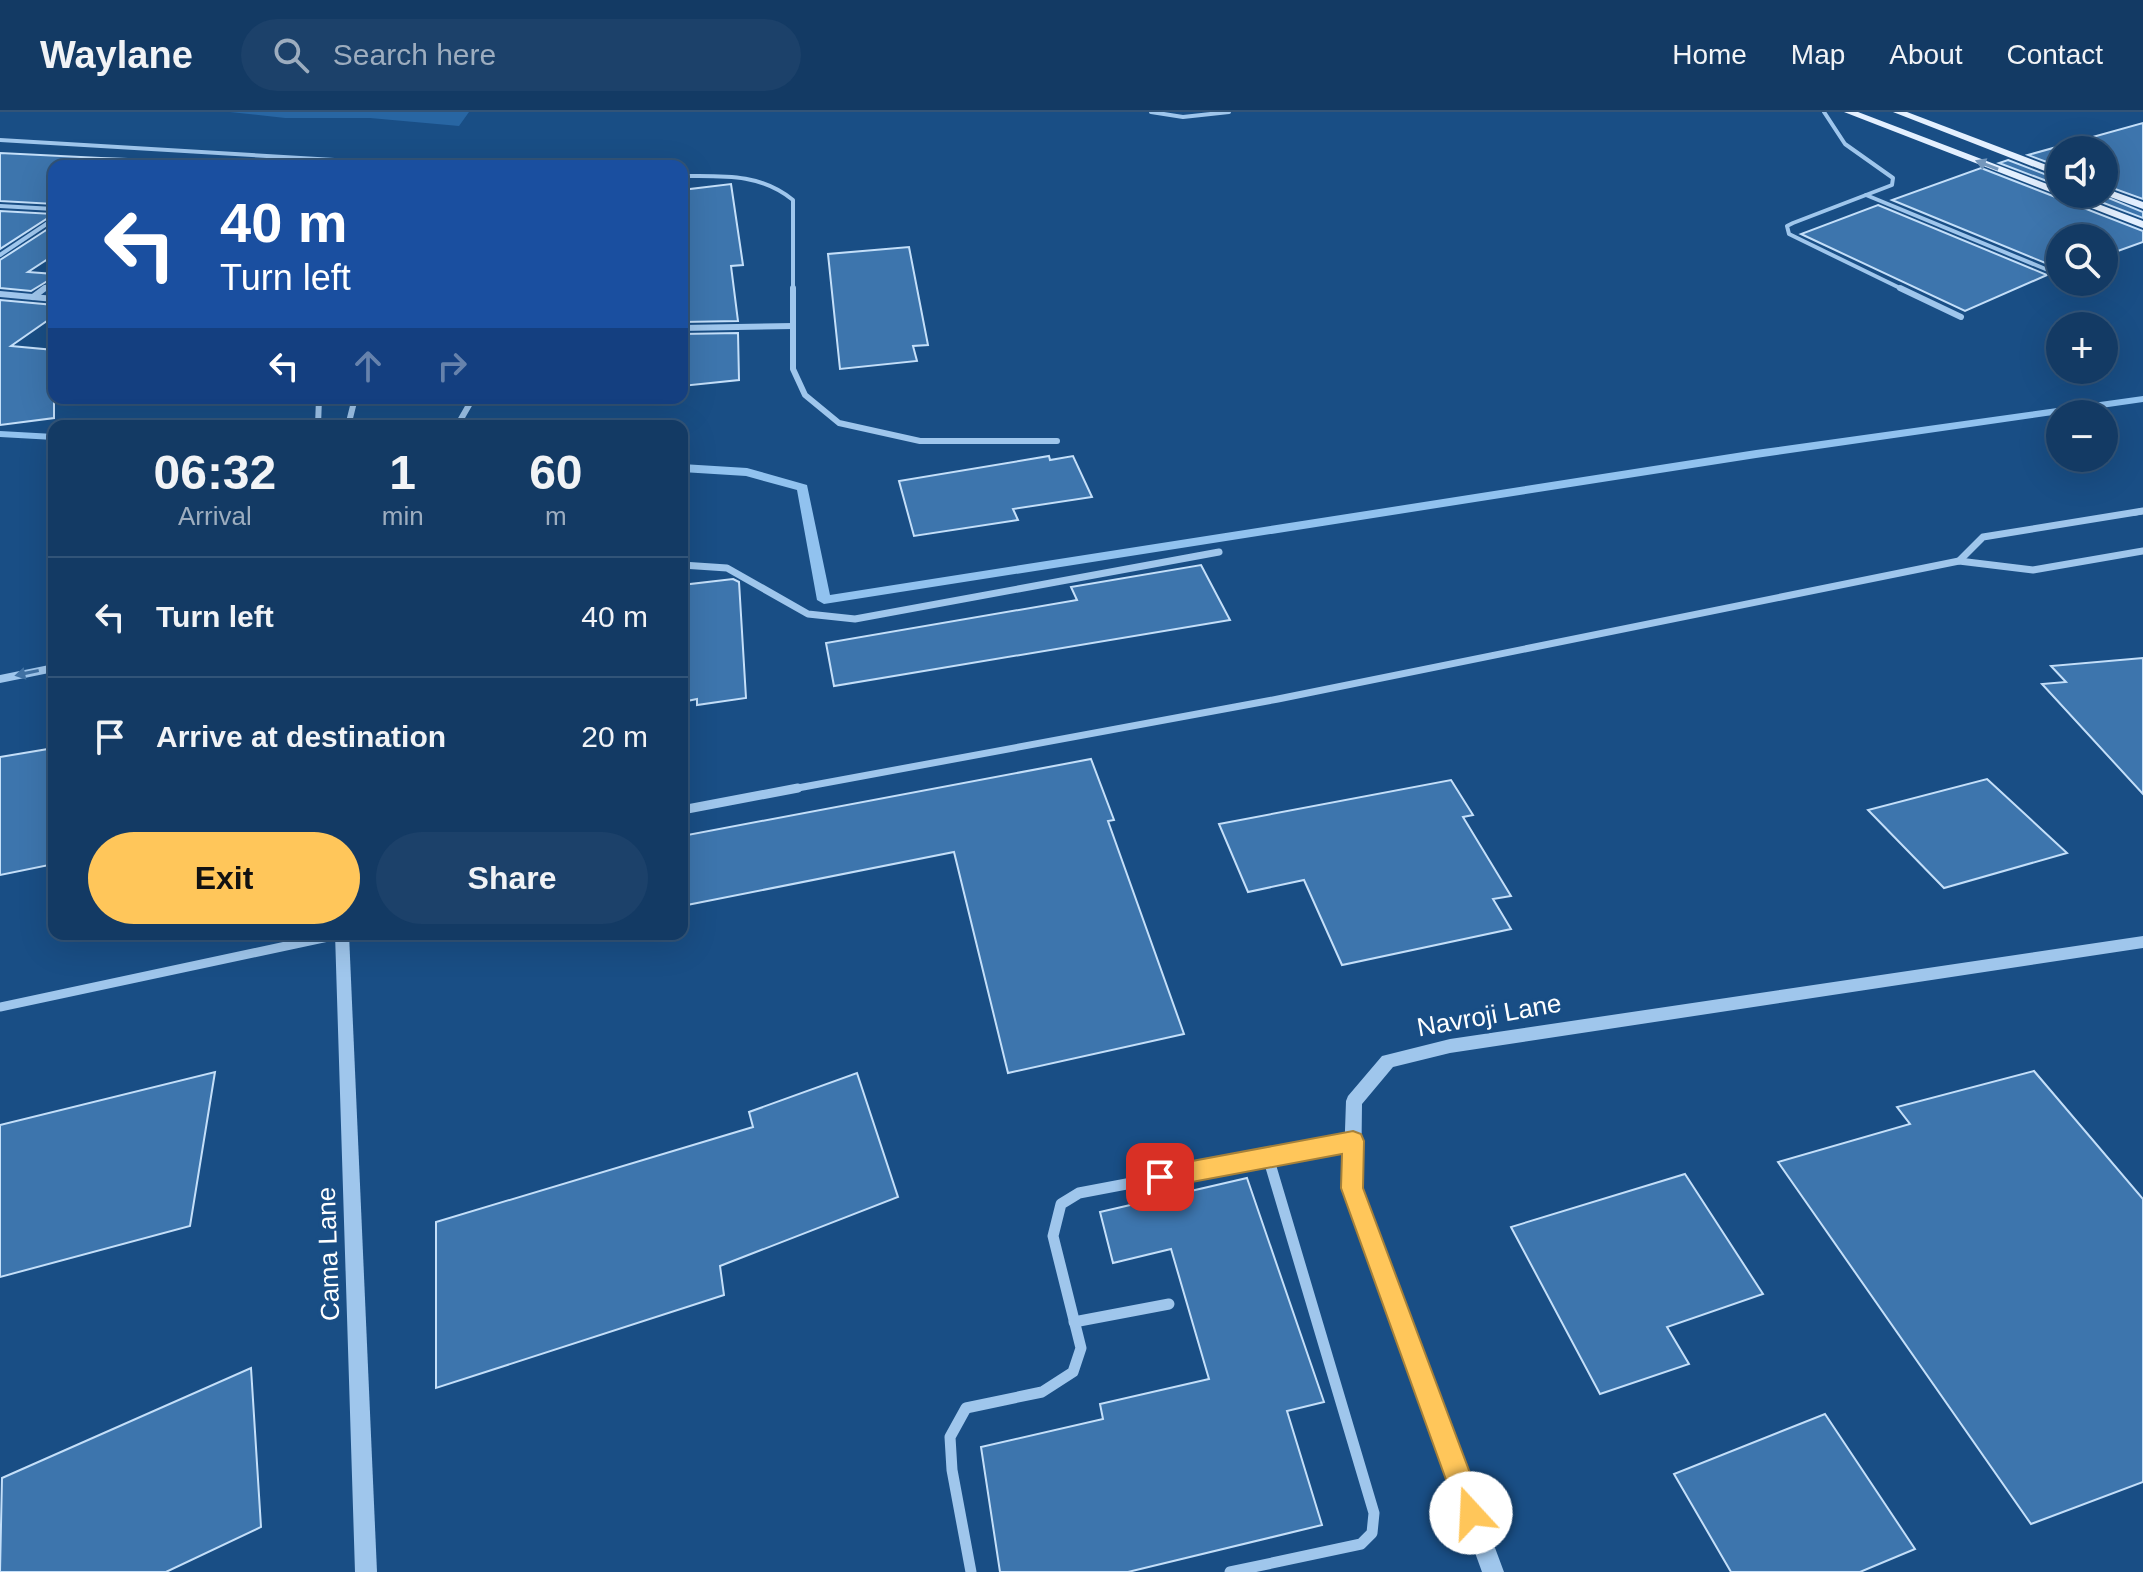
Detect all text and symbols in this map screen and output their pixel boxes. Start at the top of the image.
search box [241,19,801,91]
icon: search [269,33,313,77]
text: Waylane [40,34,193,76]
text: Search here [333,38,496,71]
text: Home [1672,39,1747,70]
text: Map [1791,39,1845,70]
text: About [1889,39,1963,70]
text: Contact [2007,39,2103,70]
map controls [2046,136,2118,472]
button: sound [2046,136,2118,208]
one-way arrow [1975,158,1999,171]
text: 40 m [220,191,348,254]
icon: left [88,192,192,296]
button: search [2046,224,2118,296]
text: Turn left [220,257,351,298]
button: + [2046,312,2118,384]
icon: left [262,344,306,388]
icon: ahead [346,344,390,388]
icon: right [430,344,474,388]
button: − [2046,400,2118,472]
text: 06:32 [153,446,276,499]
text: 1 [389,446,416,499]
text: 60 [529,446,583,499]
text: Arrival [178,501,252,531]
text: min [382,501,424,531]
text: m [545,501,567,531]
icon: left [88,595,132,639]
text: Turn left [156,600,274,633]
text: 40 m [581,600,648,633]
one-way arrow [14,667,39,680]
icon: arrive [88,715,132,759]
text: Arrive at destination [156,720,446,753]
text: 20 m [581,720,648,753]
button: Exit [88,832,360,924]
button: Share [376,832,648,924]
street label: Navroji Lane [1415,988,1563,1042]
pin [1126,1143,1194,1211]
icon: arrive [1138,1155,1182,1199]
street label: Cama Lane [311,1186,345,1322]
position arrow [1429,1471,1513,1555]

